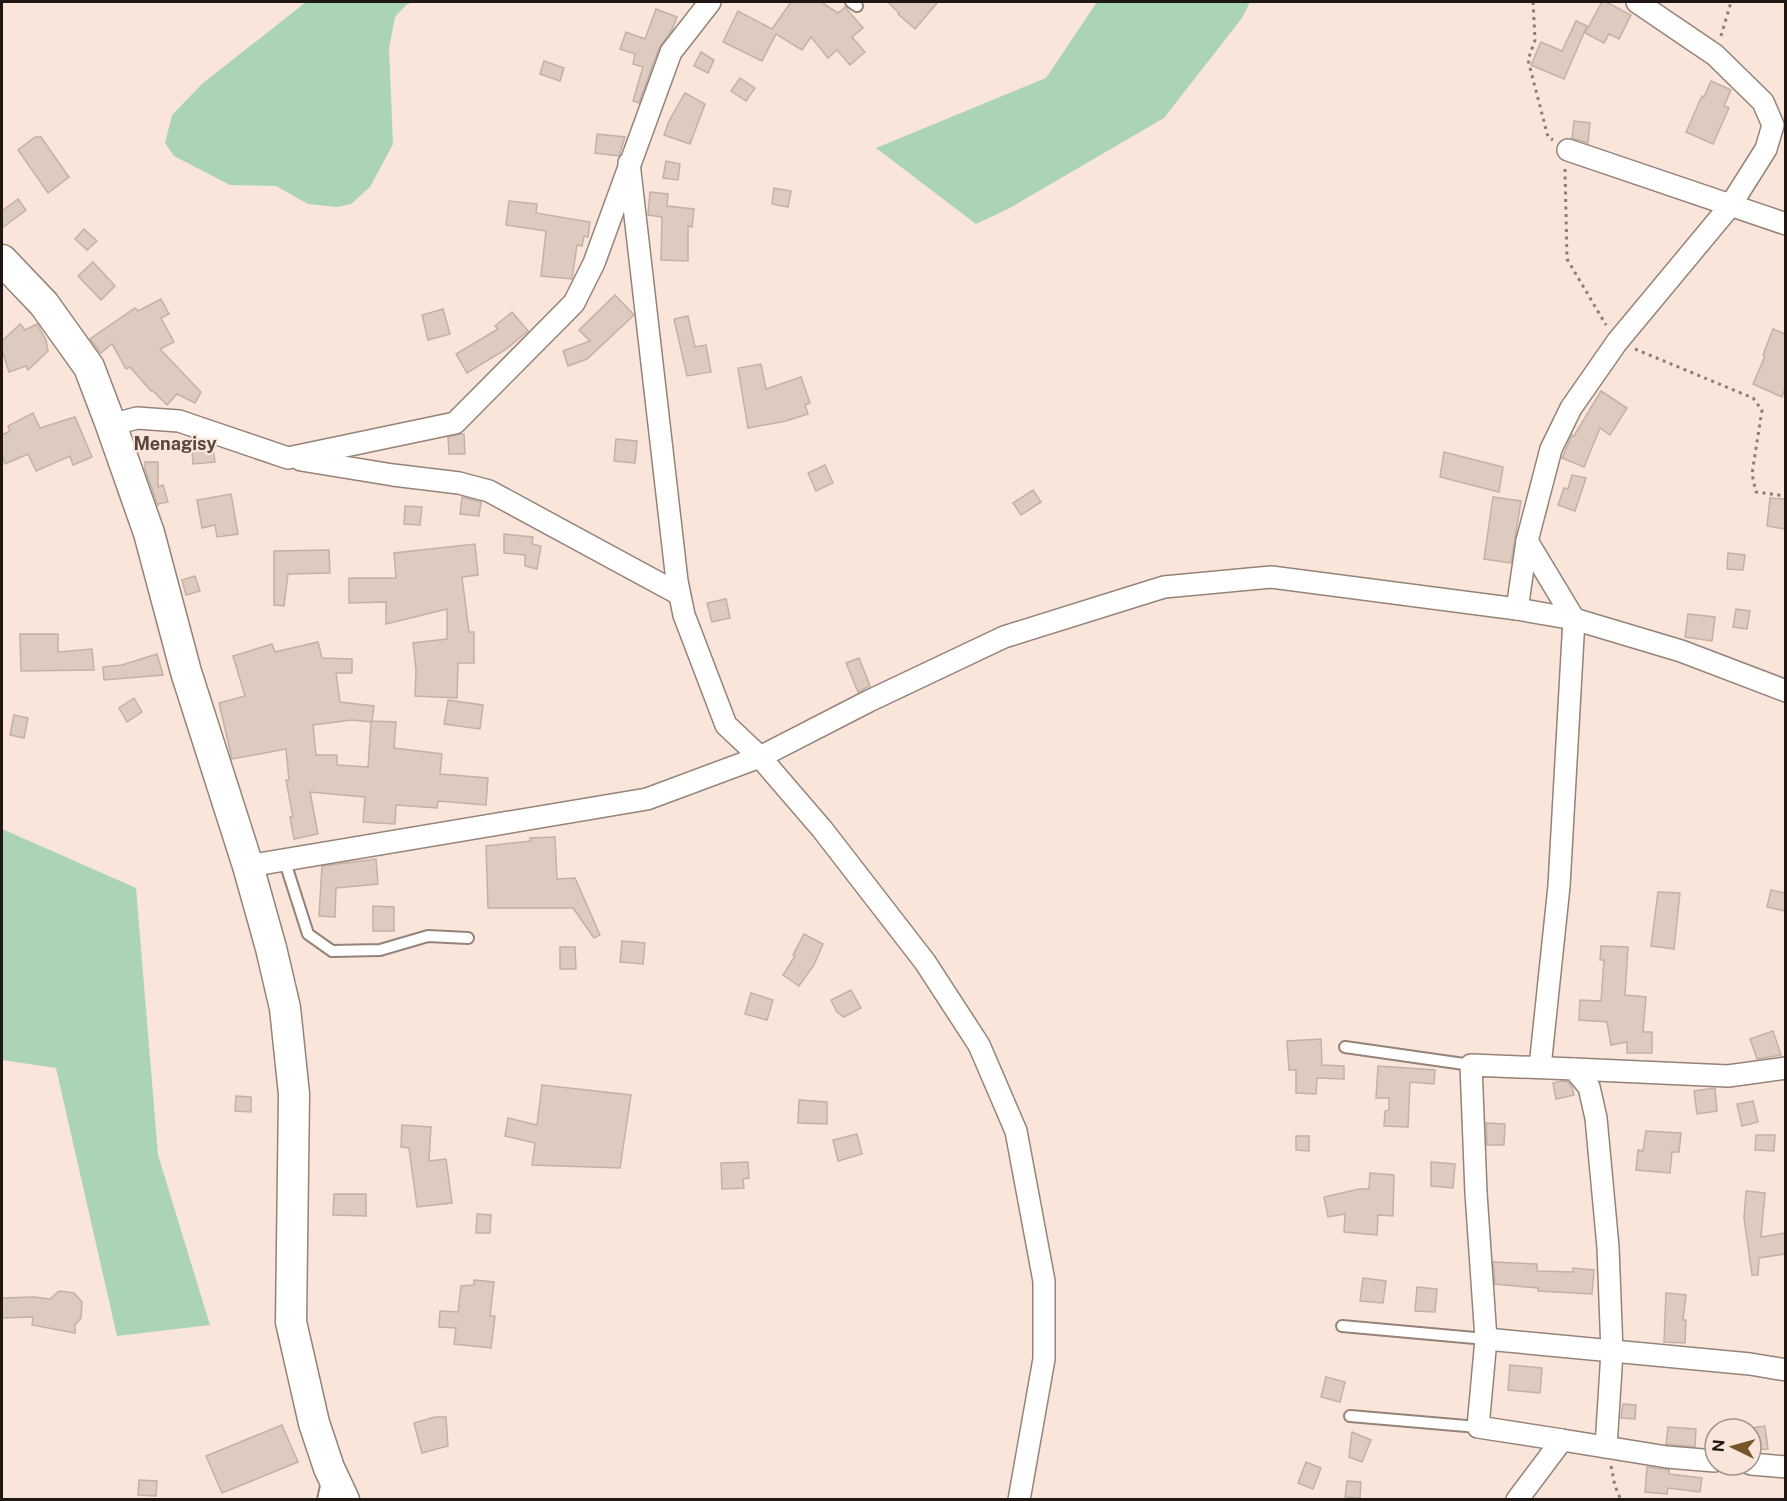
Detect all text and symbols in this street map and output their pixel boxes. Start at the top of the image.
district label: Menagisy [133,433,217,454]
north arrow [1703,1417,1763,1477]
text: N [1709,1439,1729,1453]

